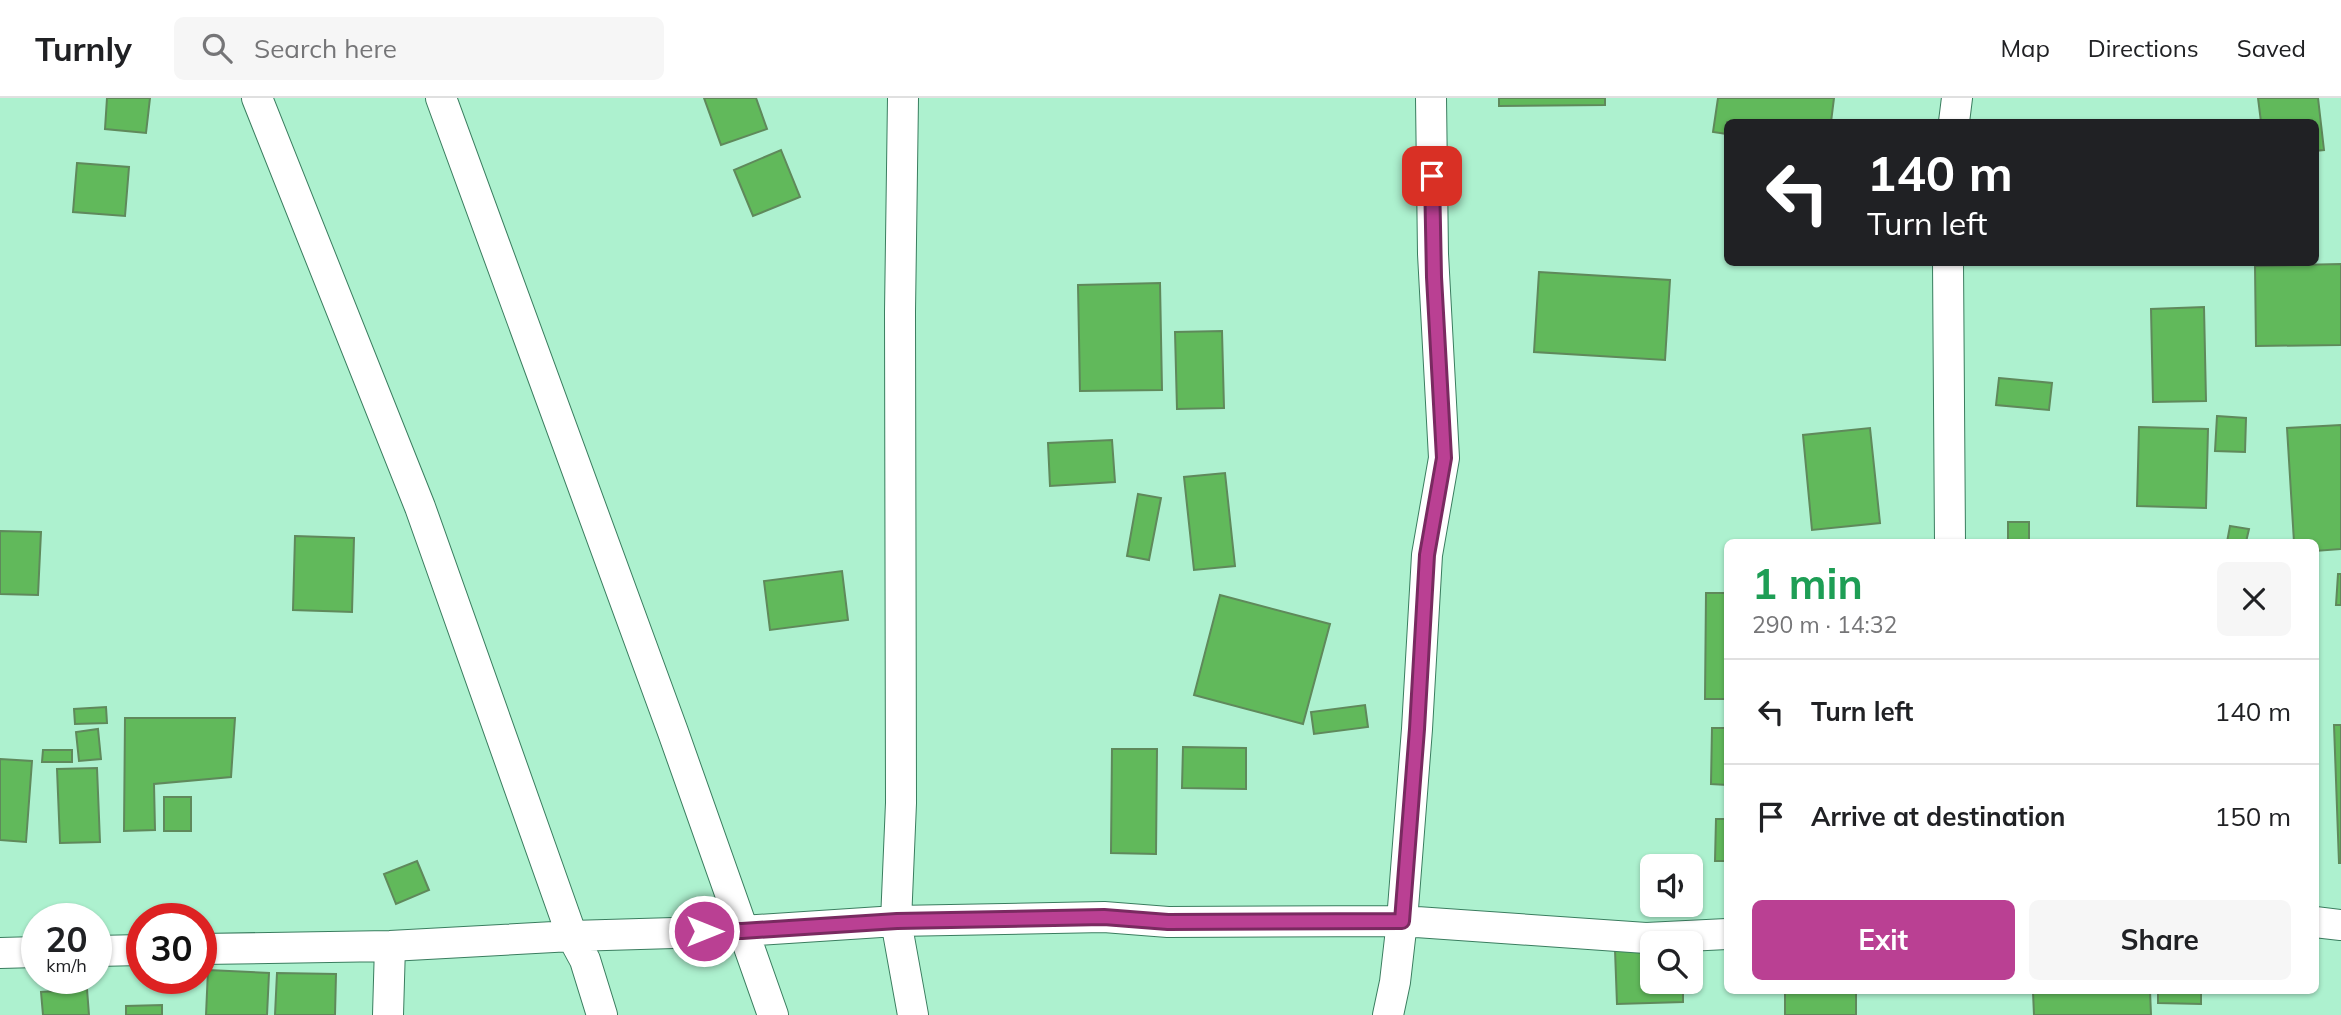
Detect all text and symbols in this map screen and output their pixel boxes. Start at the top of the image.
search box [174,17,664,80]
text: Turnly [35,28,132,69]
icon: search [198,29,236,67]
text: Search here [254,32,397,65]
text: Map [2000,33,2050,63]
text: Directions [2088,33,2199,63]
text: Saved [2237,33,2306,63]
text: 140 m [1867,142,2013,203]
pin [1402,146,1462,206]
icon: left [1752,147,1843,238]
icon: arrive [1413,157,1451,195]
text: Turn left [1867,203,1987,243]
text: 1 min [1752,557,1863,610]
button: close [2217,562,2291,636]
text: 290 m · 14:32 [1752,610,1897,639]
icon: left [1752,693,1790,731]
text: Turn left [1811,695,1913,728]
text: 140 m [2215,695,2291,728]
icon: arrive [1752,798,1790,836]
text: Arrive at destination [1811,800,2066,833]
text: 150 m [2215,800,2291,833]
map controls [1640,854,1703,994]
button: sound [1640,854,1703,917]
position arrow [667,894,741,968]
button: Exit [1752,900,2015,980]
button: Share [2029,900,2291,980]
speed limit sign: 30 [126,903,217,994]
text: 20 [45,917,88,961]
button: search [1640,931,1703,994]
text: km/h [46,954,87,977]

